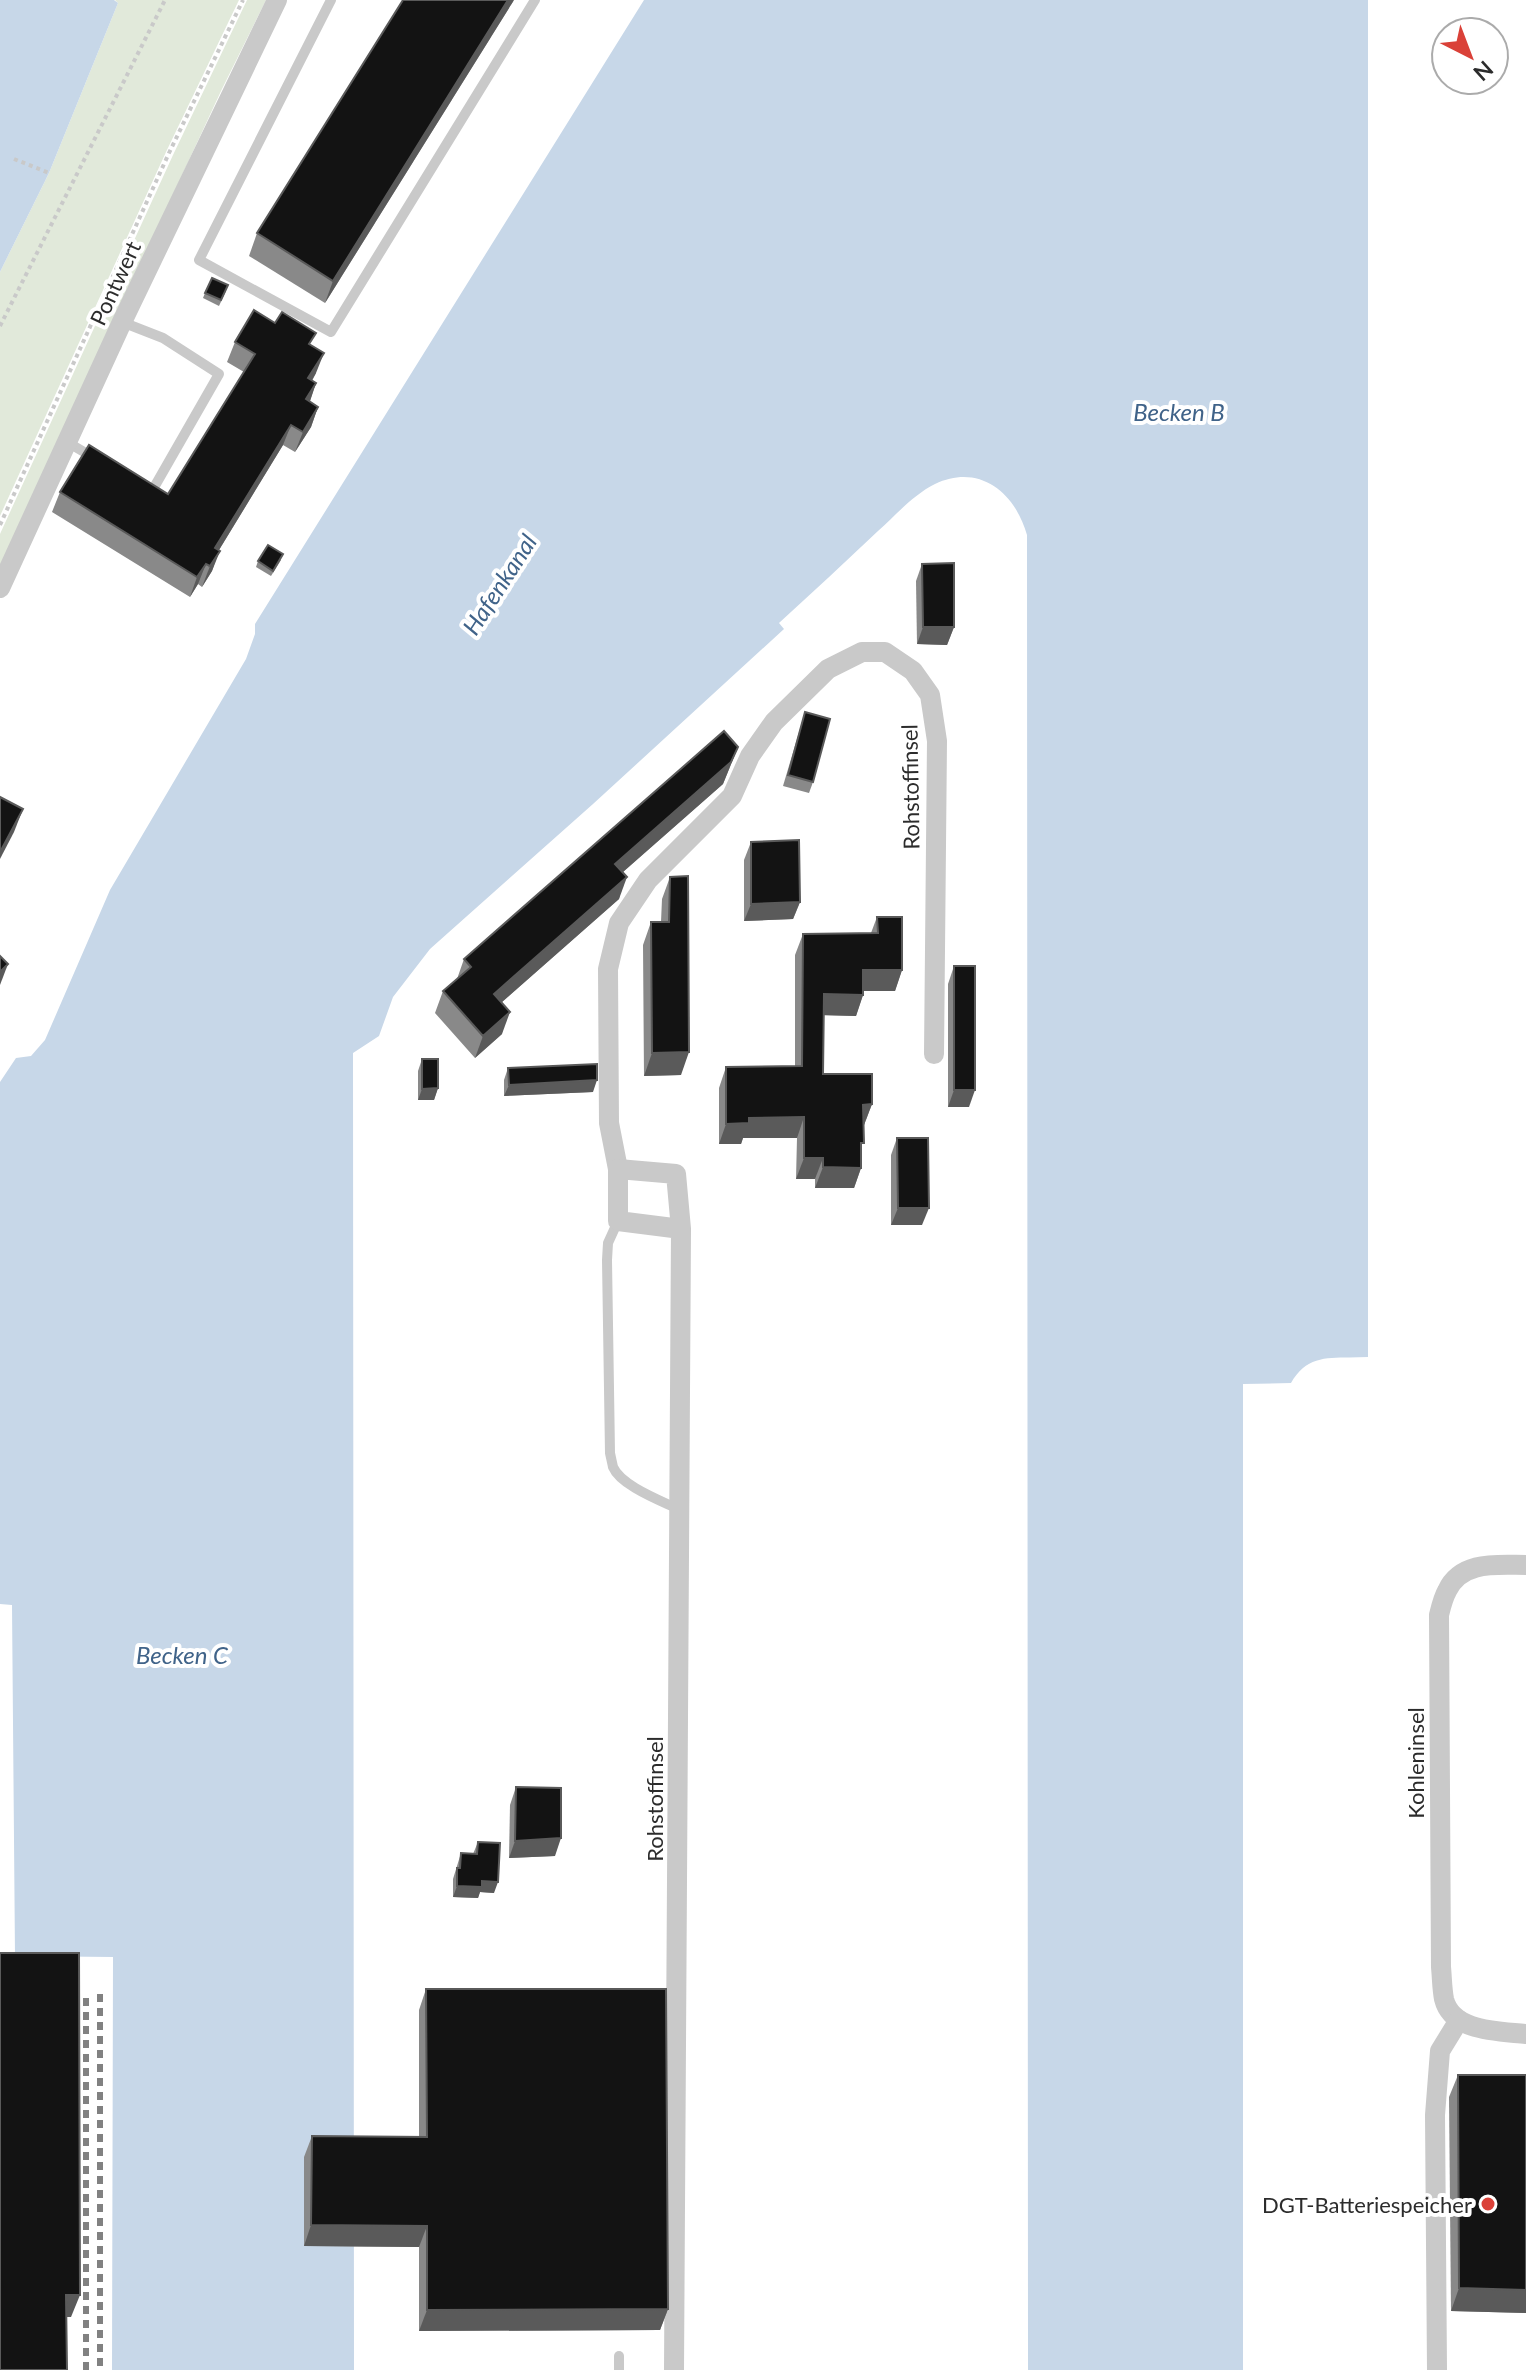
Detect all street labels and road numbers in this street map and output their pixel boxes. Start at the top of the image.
street label: Pontwert [84,237,146,329]
street label: Rohstoffinsel [895,724,925,850]
street label: Kohleninsel [1402,1707,1429,1819]
street label: Rohstoffinsel [641,1736,668,1862]

